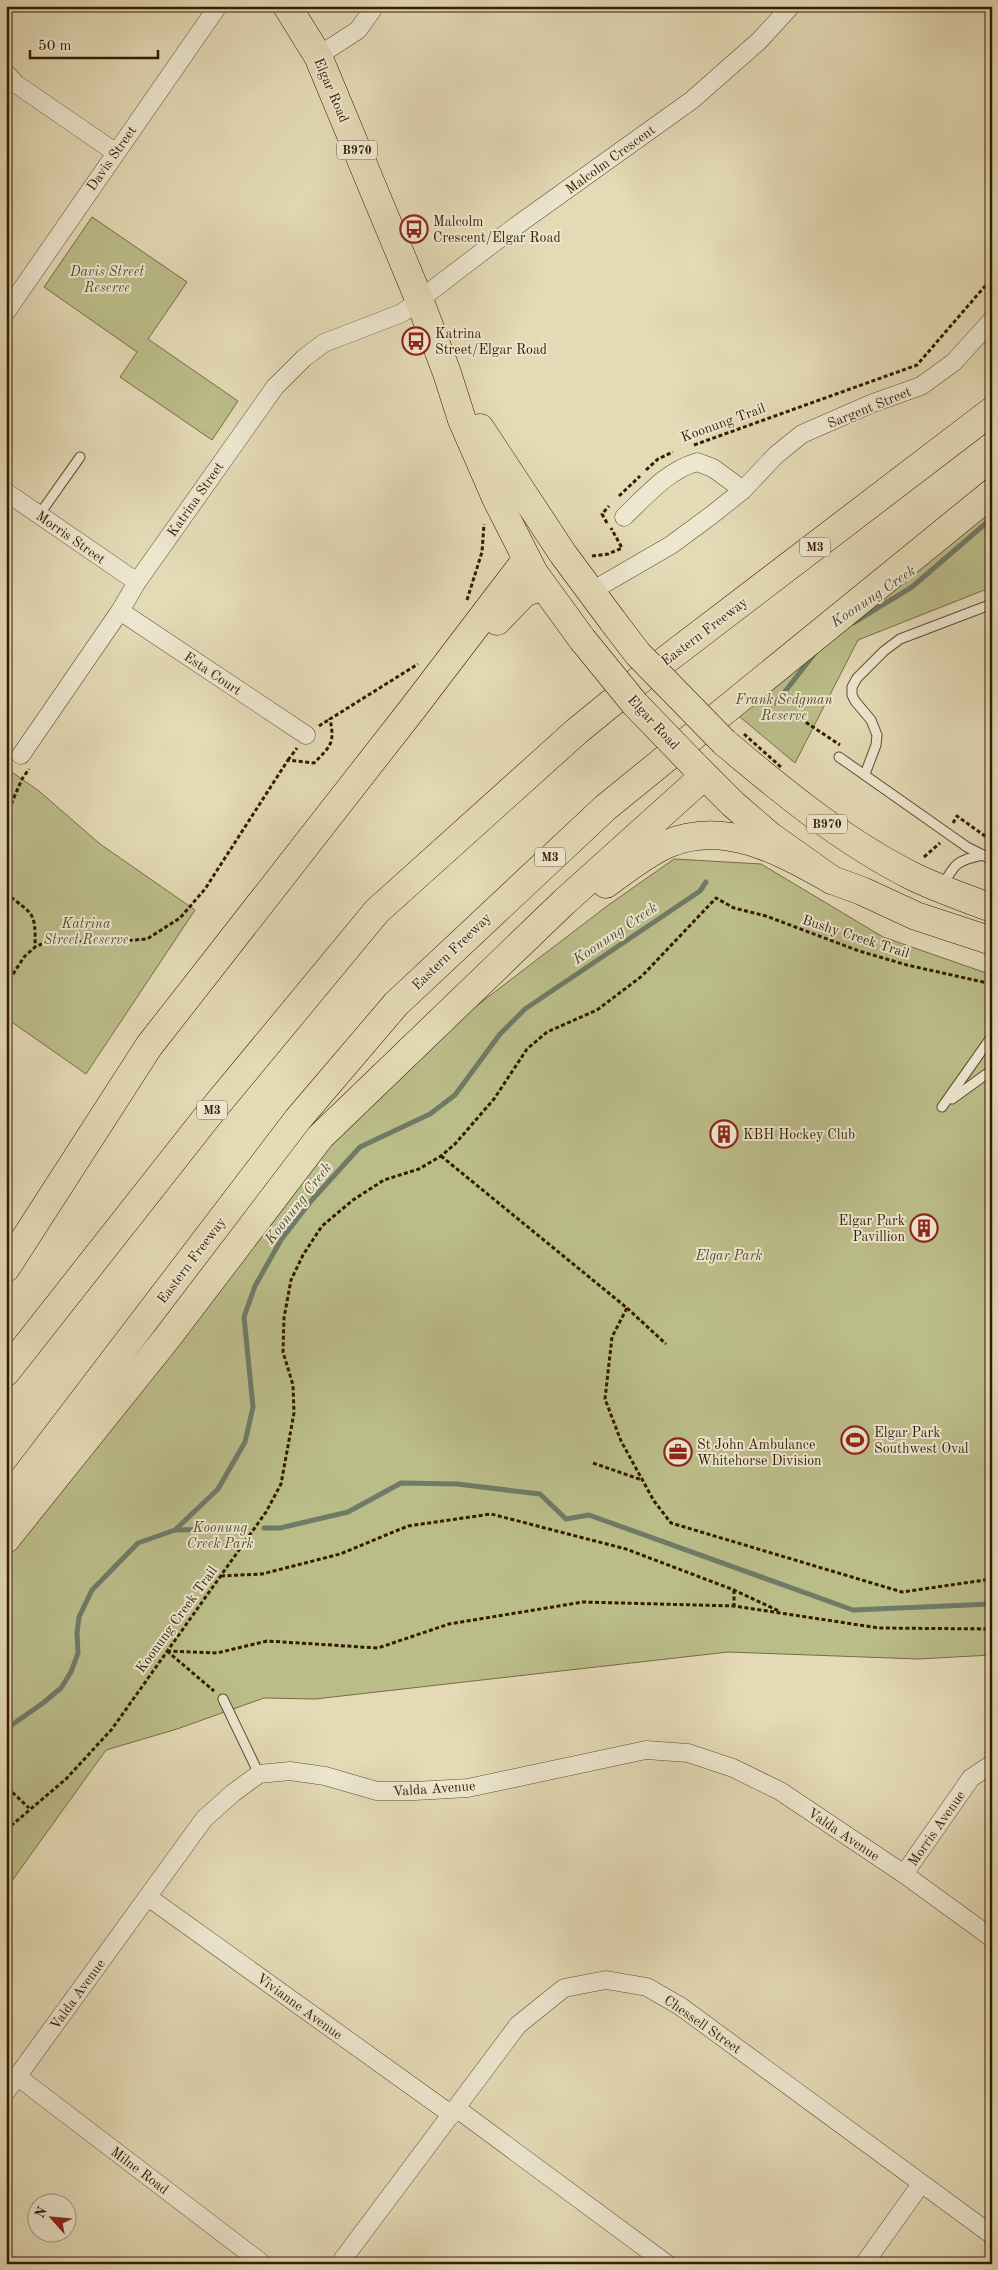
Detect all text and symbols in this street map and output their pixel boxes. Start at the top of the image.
scale bar [30,28,158,60]
text: 50 m [38,39,72,54]
street label: Elgar Road [311,56,351,125]
street label: Davis Street [84,123,139,194]
street label: Malcolm Crescent [563,123,658,197]
road number: B970 [337,140,377,160]
bus stop icon: Malcolm Crescent/Elgar Road [399,214,429,244]
place label: Malcolm Crescent/Elgar Road [433,215,561,245]
park label: Davis Street Reserve [69,265,144,295]
bus stop icon: Katrina Street/Elgar Road [401,326,431,356]
place label: Katrina Street/Elgar Road [435,327,547,357]
street label: Sargent Street [826,385,913,431]
street label: Koonung Trail [679,401,768,445]
street label: Katrina Street [165,460,227,539]
street label: Morris Street [33,509,108,567]
road number: M3 [800,538,830,556]
water label: Koonung Creek [828,563,919,632]
street label: Eastern Freeway [659,595,751,669]
street label: Esta Court [181,650,244,698]
street label: Elgar Road [625,693,682,753]
park label: Frank Sedgman Reserve [734,693,833,723]
road number: B970 [807,814,847,834]
road number: M3 [535,848,565,866]
water label: Koonung Creek [570,900,661,969]
street label: Eastern Freeway [409,910,494,993]
street label: Bushy Creek Trail [800,913,911,961]
park label: Katrina Street Reserve [44,917,129,947]
road number: M3 [197,1100,227,1120]
building icon: KBH Hockey Club [709,1119,739,1149]
place label: KBH Hockey Club [743,1128,855,1142]
water label: Koonung Creek [262,1160,335,1248]
building icon: Elgar Park Pavillion [909,1213,939,1243]
street label: Eastern Freeway [155,1214,229,1306]
place label: Elgar Park Pavillion [839,1214,905,1244]
park label: Elgar Park [695,1249,763,1264]
sports icon: Elgar Park Southwest Oval [840,1425,870,1455]
place label: Elgar Park Southwest Oval [874,1426,969,1456]
office icon: St John Ambulance Whitehorse Division [663,1437,693,1467]
place label: St John Ambulance Whitehorse Division [697,1438,822,1468]
park label: Koonung Creek Park [187,1521,253,1551]
street label: Koonung Creek Trail [134,1564,220,1675]
street label: Valda Avenue [392,1779,476,1799]
street label: Morris Avenue [906,1788,968,1869]
street label: Valda Avenue [805,1806,882,1864]
street label: Valda Avenue [48,1957,108,2032]
street label: Vivianne Avenue [254,1971,345,2042]
street label: Chessell Street [661,1993,744,2057]
street label: Milne Road [108,2145,171,2197]
north arrow [28,2192,78,2242]
text: N [33,2204,50,2220]

